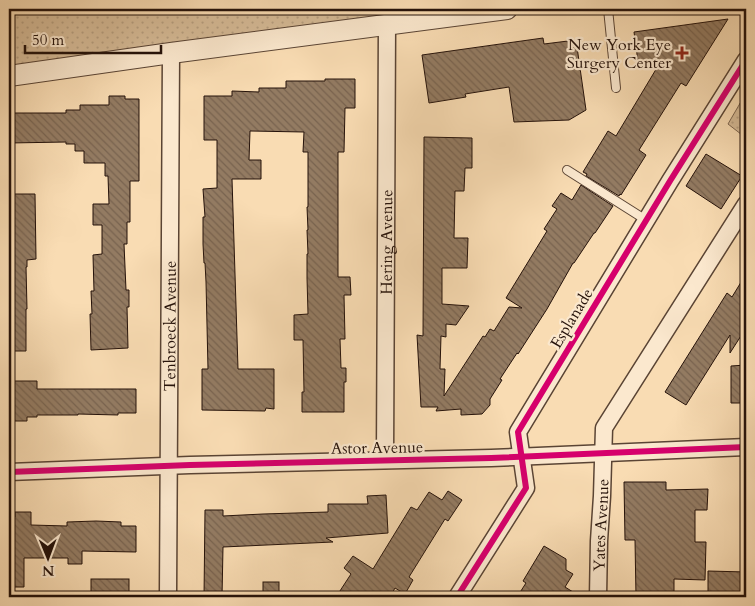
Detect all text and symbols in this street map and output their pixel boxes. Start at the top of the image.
scale bar [25,22,161,54]
text: 50 m [32,30,64,50]
place label: New York Eye Surgery Center [567,34,671,74]
marker: New York Eye Surgery Center [675,46,689,60]
street label: Hering Avenue [376,189,398,295]
street label: Tenbroeck Avenue [159,261,182,391]
street label: Esplanade [545,284,598,353]
street label: Astor Avenue [331,436,423,460]
street label: Yates Avenue [588,478,615,572]
north arrow [22,534,72,584]
text: N [42,561,54,580]

